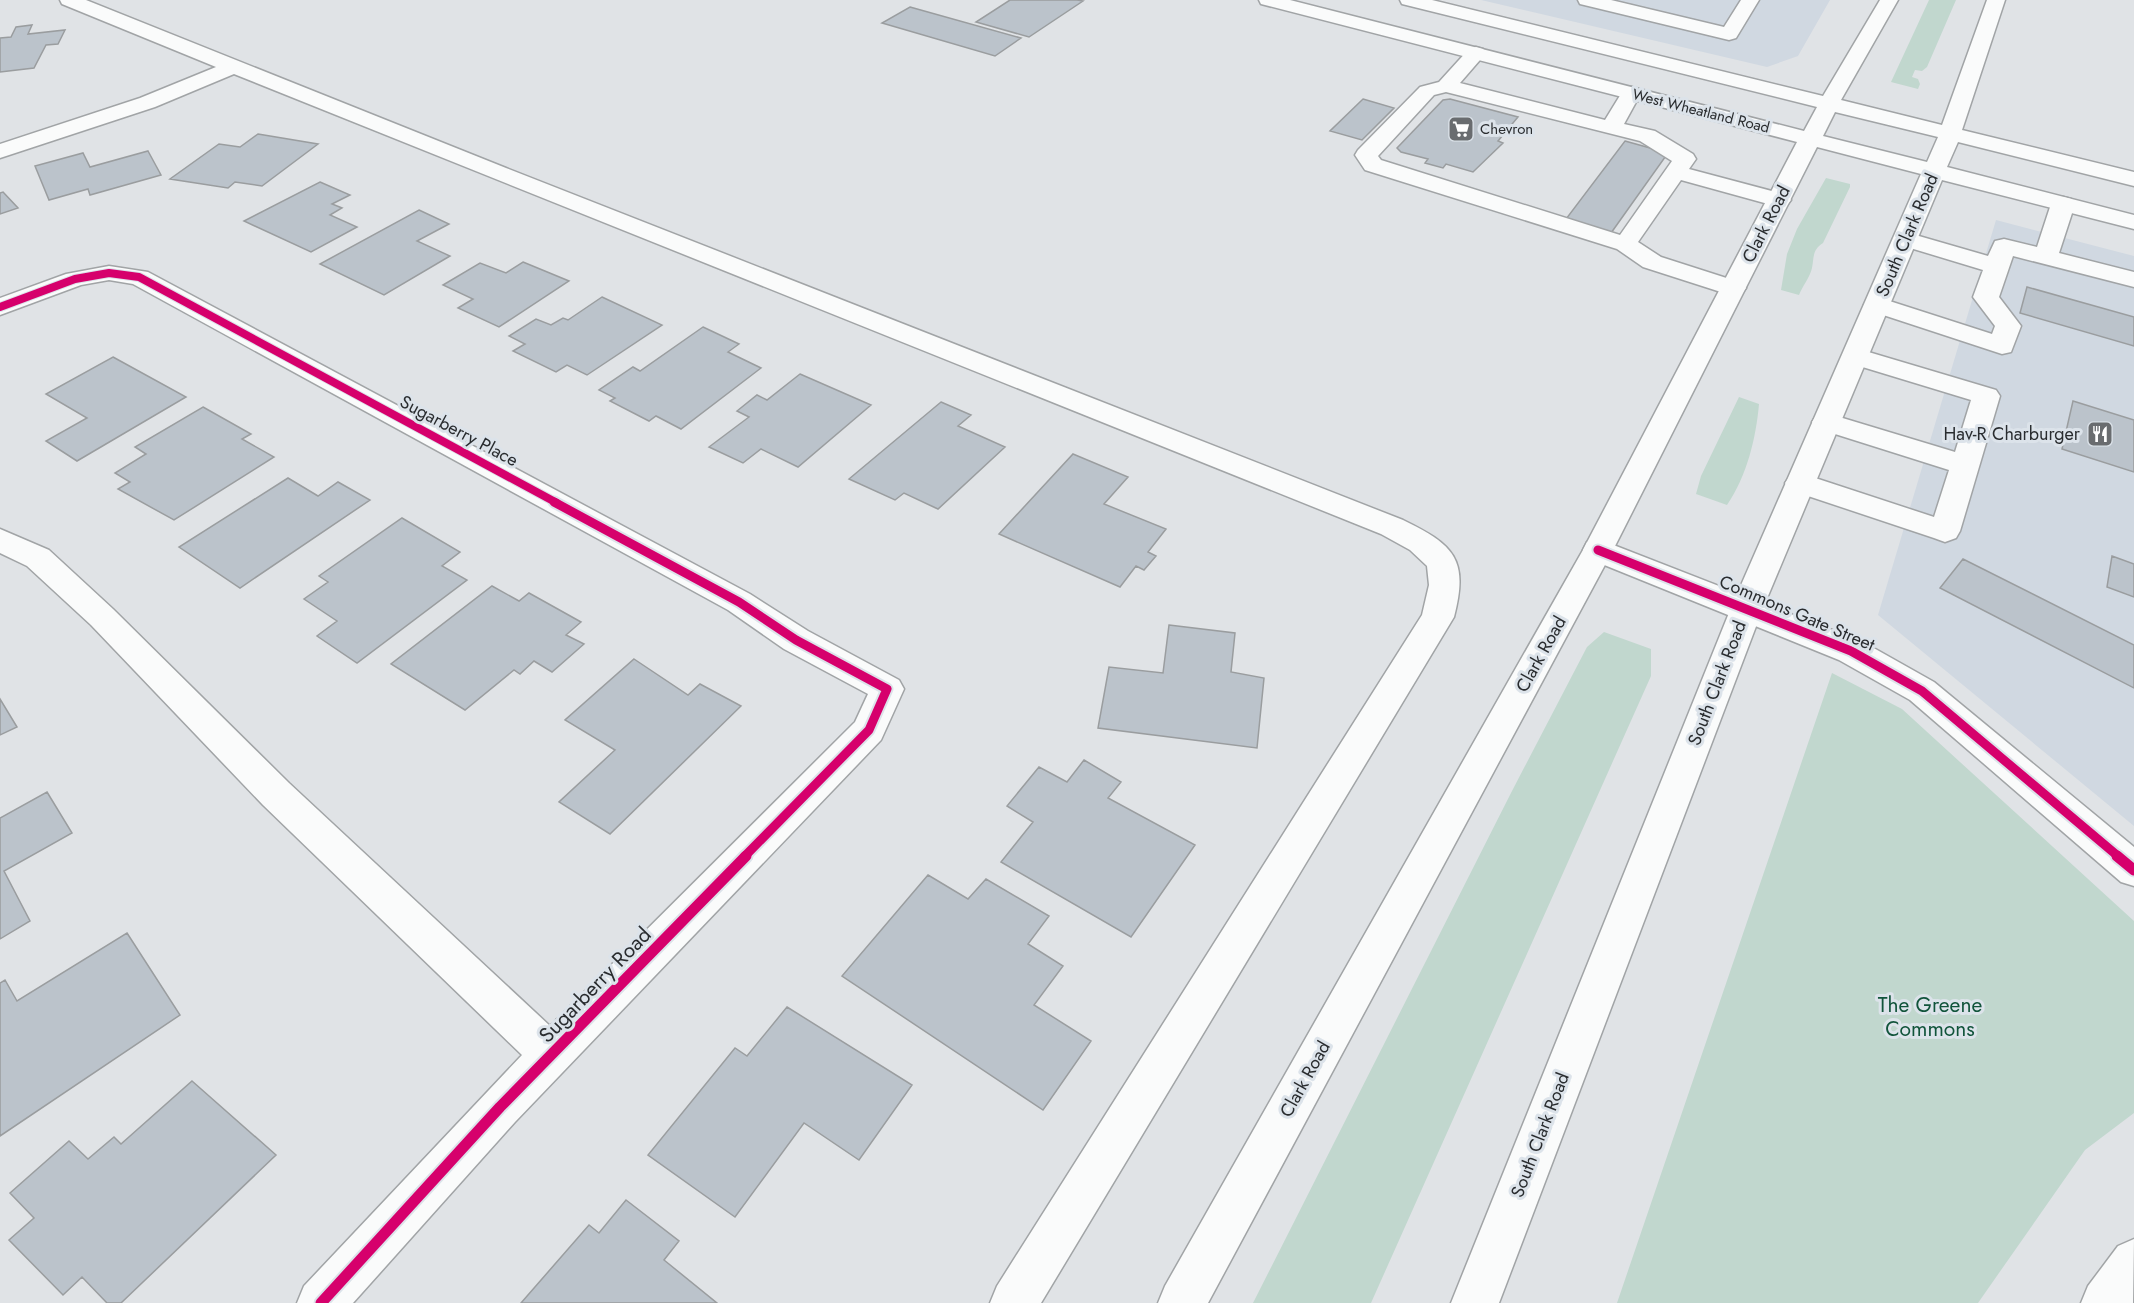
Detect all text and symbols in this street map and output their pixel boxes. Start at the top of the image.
street label: West Wheatland Road [1630,83,1772,139]
supermarket icon: Chevron [1446,114,1476,144]
place label: Chevron [1480,118,1533,140]
street label: South Clark Road [1869,169,1945,301]
street label: Clark Road [1735,181,1797,267]
street label: Sugarberry Place [395,389,523,473]
restaurant icon: Hav-R Charburger [2085,419,2115,449]
place label: Hav-R Charburger [1943,421,2081,447]
street label: Commons Gate Street [1715,568,1879,658]
street label: Clark Road [1509,611,1573,697]
street label: South Clark Road [1681,617,1753,749]
street label: Sugarberry Road [532,920,658,1050]
park label: The Greene Commons [1878,990,1982,1044]
street label: Clark Road [1273,1036,1337,1122]
street label: South Clark Road [1504,1069,1576,1201]

